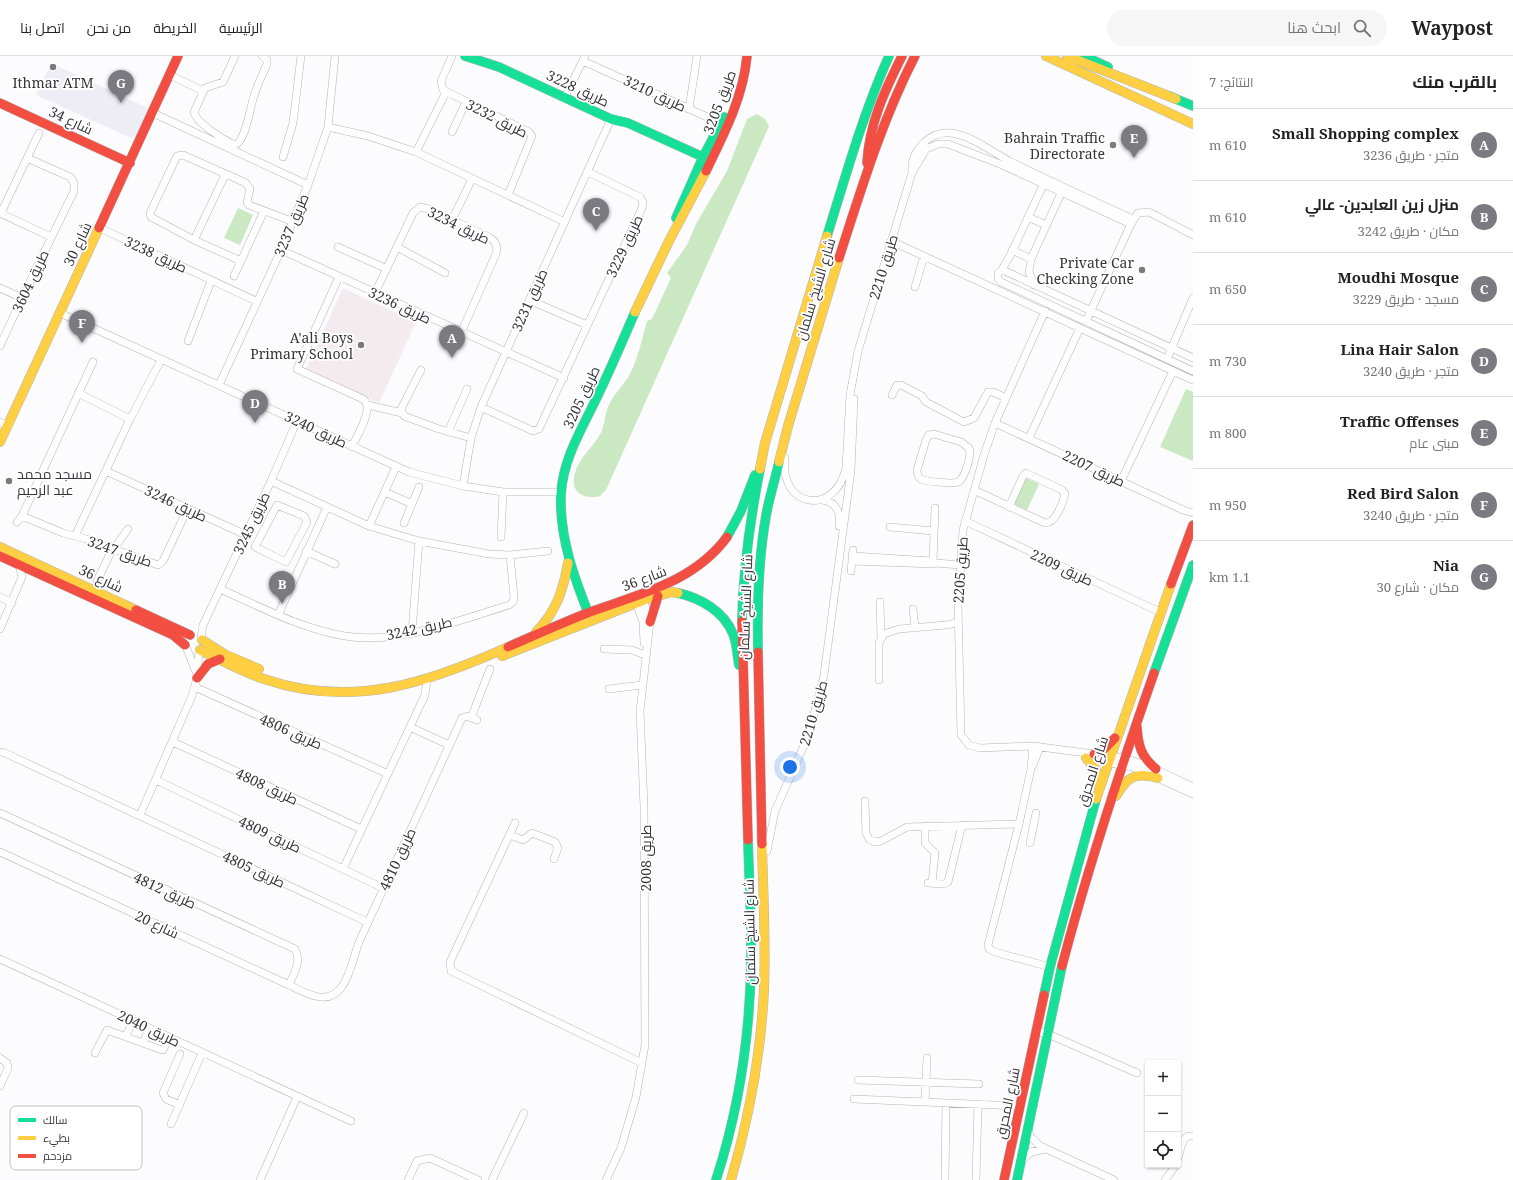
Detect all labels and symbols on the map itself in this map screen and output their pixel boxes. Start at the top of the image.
marker: Ithmar ATM [48,62,58,72]
street label: طريق 3228 [544,65,612,111]
street label: طريق 3205 [698,67,740,137]
pin: G [108,70,134,103]
street label: طريق 3210 [621,70,689,116]
place label: Ithmar ATM [12,73,94,92]
street label: طريق 3232 [463,94,531,142]
street label: شارع 34 [46,102,96,138]
pin: E [1121,125,1147,158]
place label: Bahrain Traffic Directorate [1004,128,1105,163]
marker: Bahrain Traffic Directorate [1108,140,1118,150]
street label: طريق 3237 [269,190,313,260]
pin: C [583,198,609,231]
street label: طريق 3234 [425,202,493,248]
street label: طريق 3229 [601,212,647,280]
street label: شارع 30 [59,219,95,269]
street label: طريق 3238 [122,231,190,277]
street label: طريق 2210 [864,232,902,302]
street label: شارع الشيخ سلمان [790,236,840,342]
street label: طريق 3604 [7,247,53,315]
place label: Private Car Checking Zone [1036,253,1134,288]
marker: Private Car Checking Zone [1137,265,1147,275]
street label: طريق 3231 [507,266,551,334]
street label: طريق 3236 [366,282,434,328]
pin: F [69,310,95,343]
pin: A [439,325,465,358]
place label: A'ali Boys Primary School [250,328,354,363]
marker: A'ali Boys Primary School [356,340,366,350]
street label: طريق 3205 [558,363,604,431]
pin: D [242,390,268,423]
street label: طريق 3240 [282,406,350,452]
street label: طريق 2207 [1060,445,1128,491]
place label: مسجد محمد عبد الرحيم [17,464,92,500]
marker: مسجد محمد عبد الرحيم [4,476,14,486]
street label: طريق 3246 [142,480,210,526]
street label: طريق 3245 [228,489,274,557]
street label: طريق 3247 [85,531,155,571]
street label: طريق 2205 [948,536,972,604]
street label: طريق 2209 [1028,544,1096,590]
street label: شارع الشيخ سلمان [734,554,756,660]
street label: شارع 36 [76,560,126,596]
street label: شارع 36 [619,561,669,595]
pin: B [269,571,295,604]
street label: طريق 3242 [384,612,454,644]
street label: طريق 2210 [795,678,831,748]
street label: طريق 4806 [257,709,325,753]
street label: شارع المحرق [1072,734,1112,808]
your location [780,757,800,777]
street label: طريق 4808 [233,763,301,809]
street label: طريق 4809 [236,811,304,857]
street label: طريق 4810 [374,825,420,893]
street label: طريق 2008 [636,825,655,891]
street label: طريق 4805 [220,846,288,892]
street label: طريق 4812 [131,867,199,913]
street label: شارع الشيخ سلمان [739,879,759,985]
street label: شارع 20 [132,906,182,942]
street label: طريق 2040 [115,1005,183,1051]
street label: شارع المحرق [990,1066,1024,1140]
legend [10,1106,142,1170]
text: سالك [43,1112,67,1127]
text: بطيء [43,1130,70,1147]
text: مزدحم [43,1148,72,1164]

